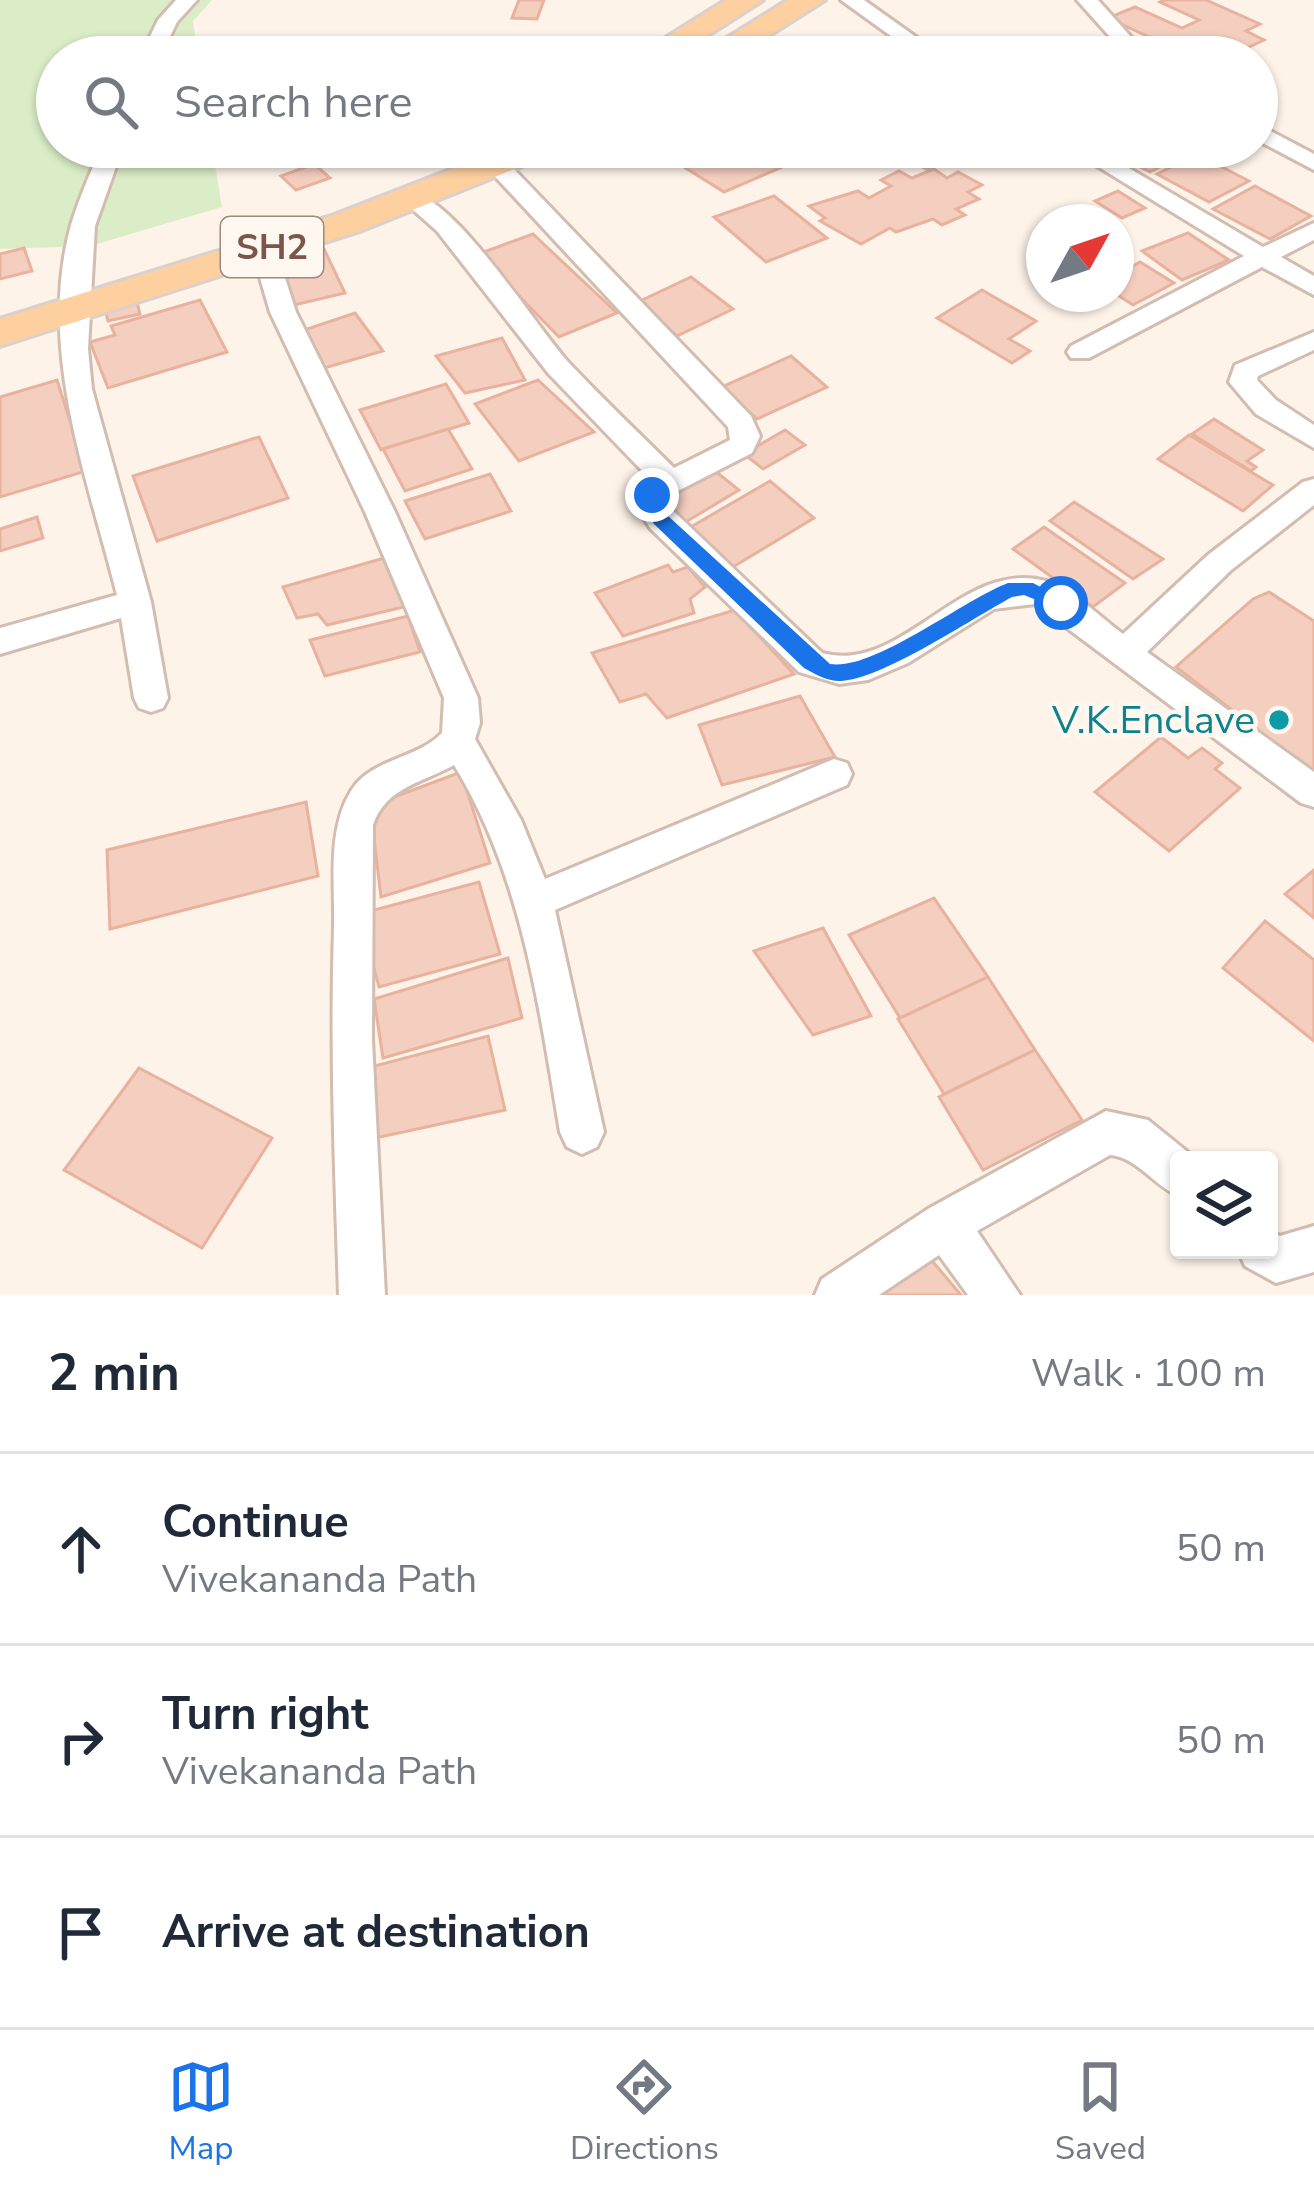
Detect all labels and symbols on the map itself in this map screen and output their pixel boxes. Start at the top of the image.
north arrow [1026,204,1134,312]
road number: SH2 [221,217,323,277]
route end [625,468,679,522]
route start [1034,576,1088,630]
place label: V.K.Enclave [1051,694,1255,747]
marker: V.K.Enclave [1266,707,1292,733]

